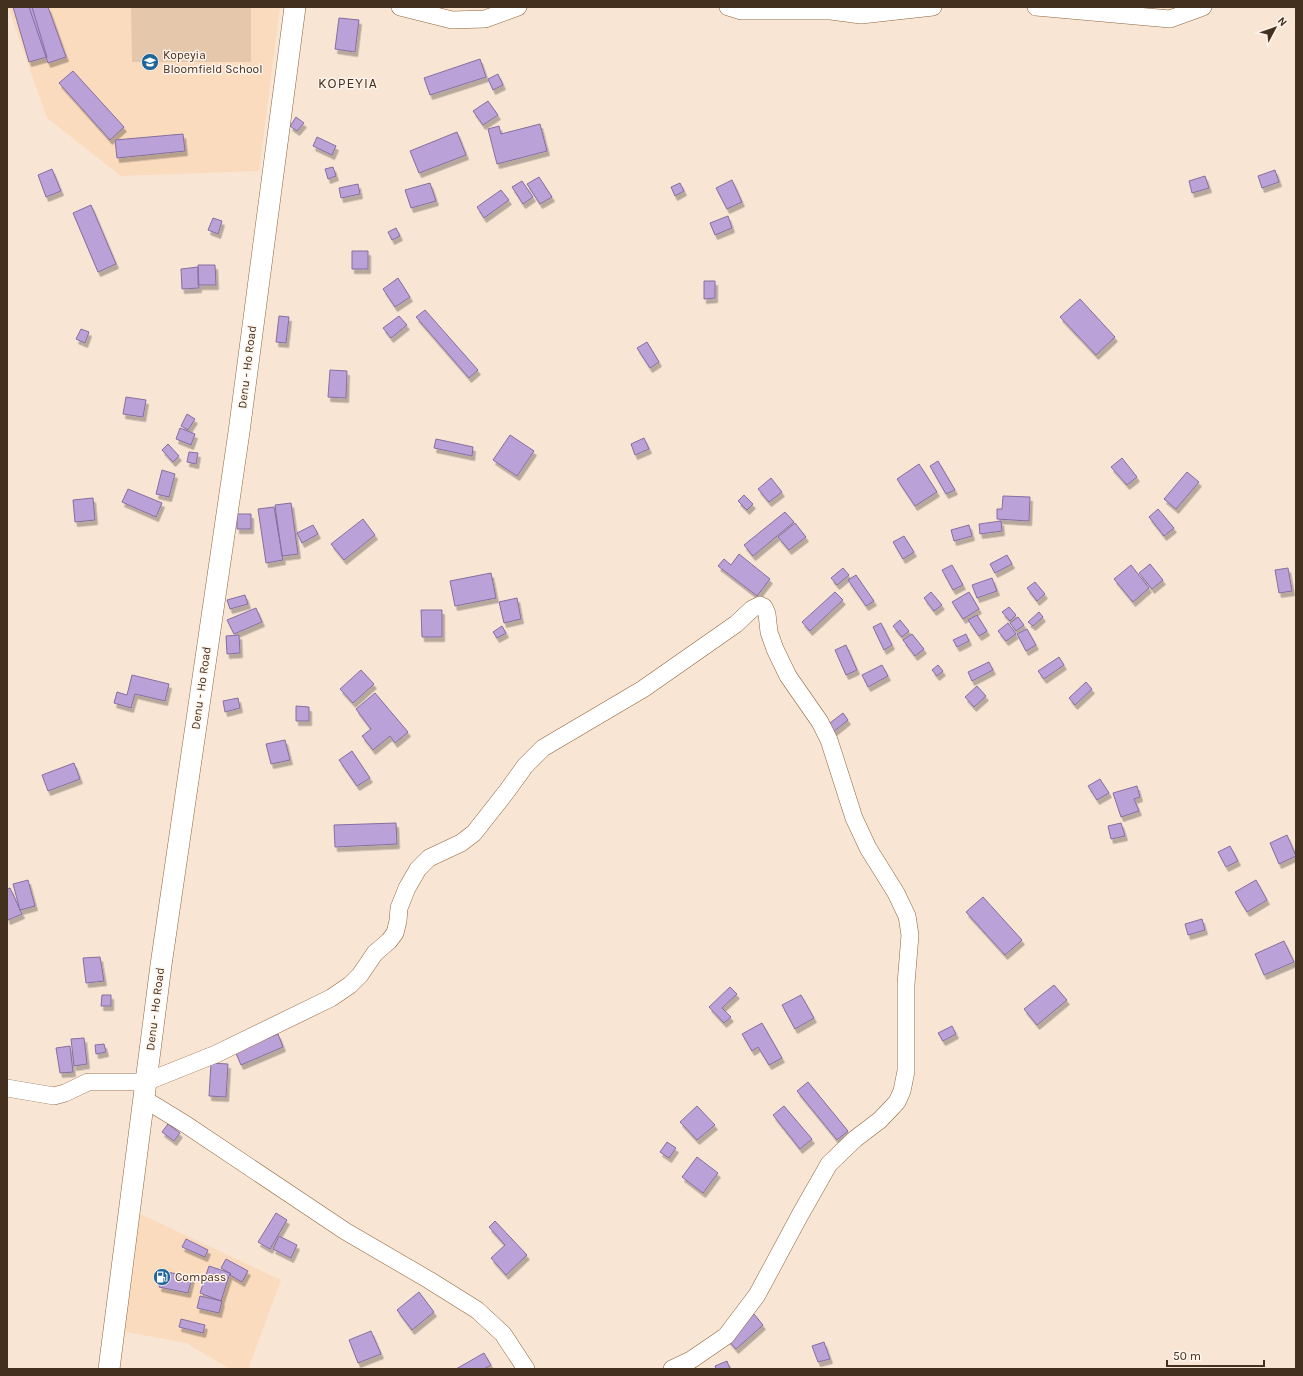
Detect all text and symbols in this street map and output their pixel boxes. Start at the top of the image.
north arrow [1255,8,1295,48]
text: N [1275,15,1290,29]
place label: Kopeyia Bloomfield School [163,48,263,76]
school or university icon: Kopeyia Bloomfield School [140,52,160,72]
district label: KOPEYIA [318,75,378,92]
street label: Denu - Ho Road [235,325,259,409]
street label: Denu - Ho Road [188,646,214,730]
street label: Denu - Ho Road [143,967,167,1051]
fuel station icon: Compass [152,1267,172,1287]
place label: Compass [175,1270,226,1284]
scale bar [1167,1342,1264,1368]
text: 50 m [1173,1349,1201,1363]

